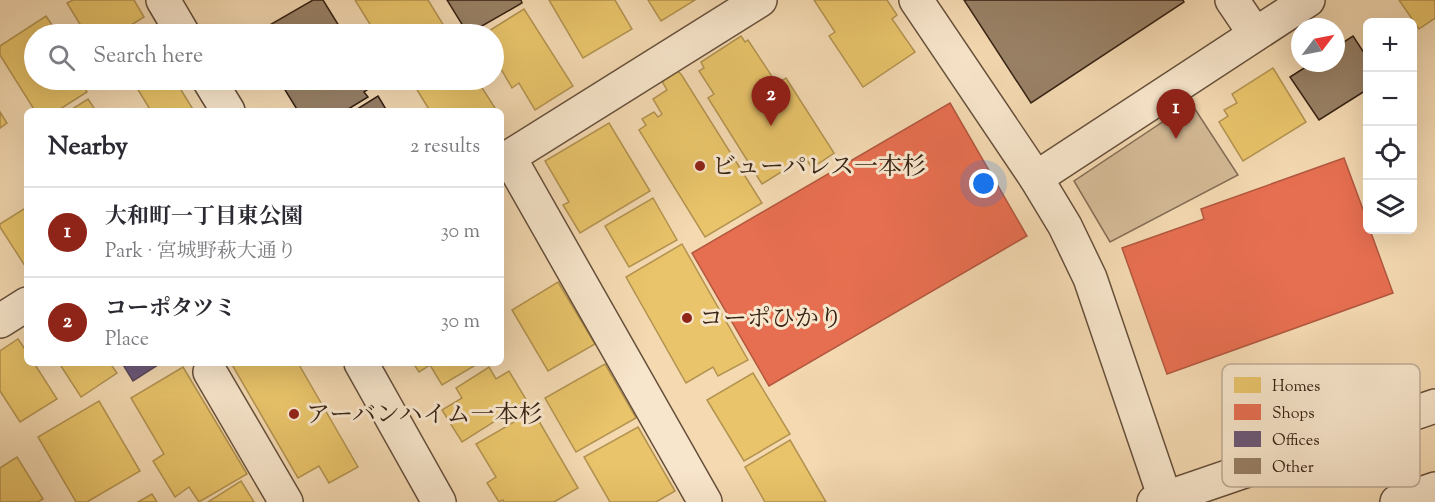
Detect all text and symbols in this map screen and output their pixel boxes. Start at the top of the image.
north arrow [1291,18,1345,72]
map controls [1363,18,1417,234]
button: + [1363,18,1417,72]
search box [24,24,504,90]
icon: search [45,41,78,74]
text: Search here [93,41,203,73]
button: − [1363,72,1417,126]
pin: 2 [752,76,790,126]
pin: 1 [1156,90,1196,139]
button: locate [1363,126,1417,180]
text: Nearby [48,129,128,166]
text: 2 results [410,133,480,162]
place label: ビューパレス一本杉 [712,151,926,185]
marker: ビューパレス一本杉 [693,159,707,173]
your location [969,169,998,198]
button: layers [1363,180,1417,234]
text: 大和町一丁目東公園 [105,202,303,234]
text: 1 [64,218,71,247]
text: 30 m [441,218,480,247]
text: Park · 宮城野萩大通り [105,238,297,267]
text: コーポタツミ [105,294,236,326]
place label: コーポひかり [699,303,843,337]
text: 2 [63,308,72,337]
text: 30 m [441,308,480,337]
marker: コーポひかり [680,311,694,325]
text: Place [105,326,149,355]
legend [1222,364,1420,487]
text: Homes [1272,376,1320,399]
place label: アーバンハイム一本杉 [306,399,542,433]
text: Shops [1272,403,1315,426]
marker: アーバンハイム一本杉 [287,407,301,421]
text: Offices [1272,430,1320,453]
text: Other [1272,457,1314,480]

